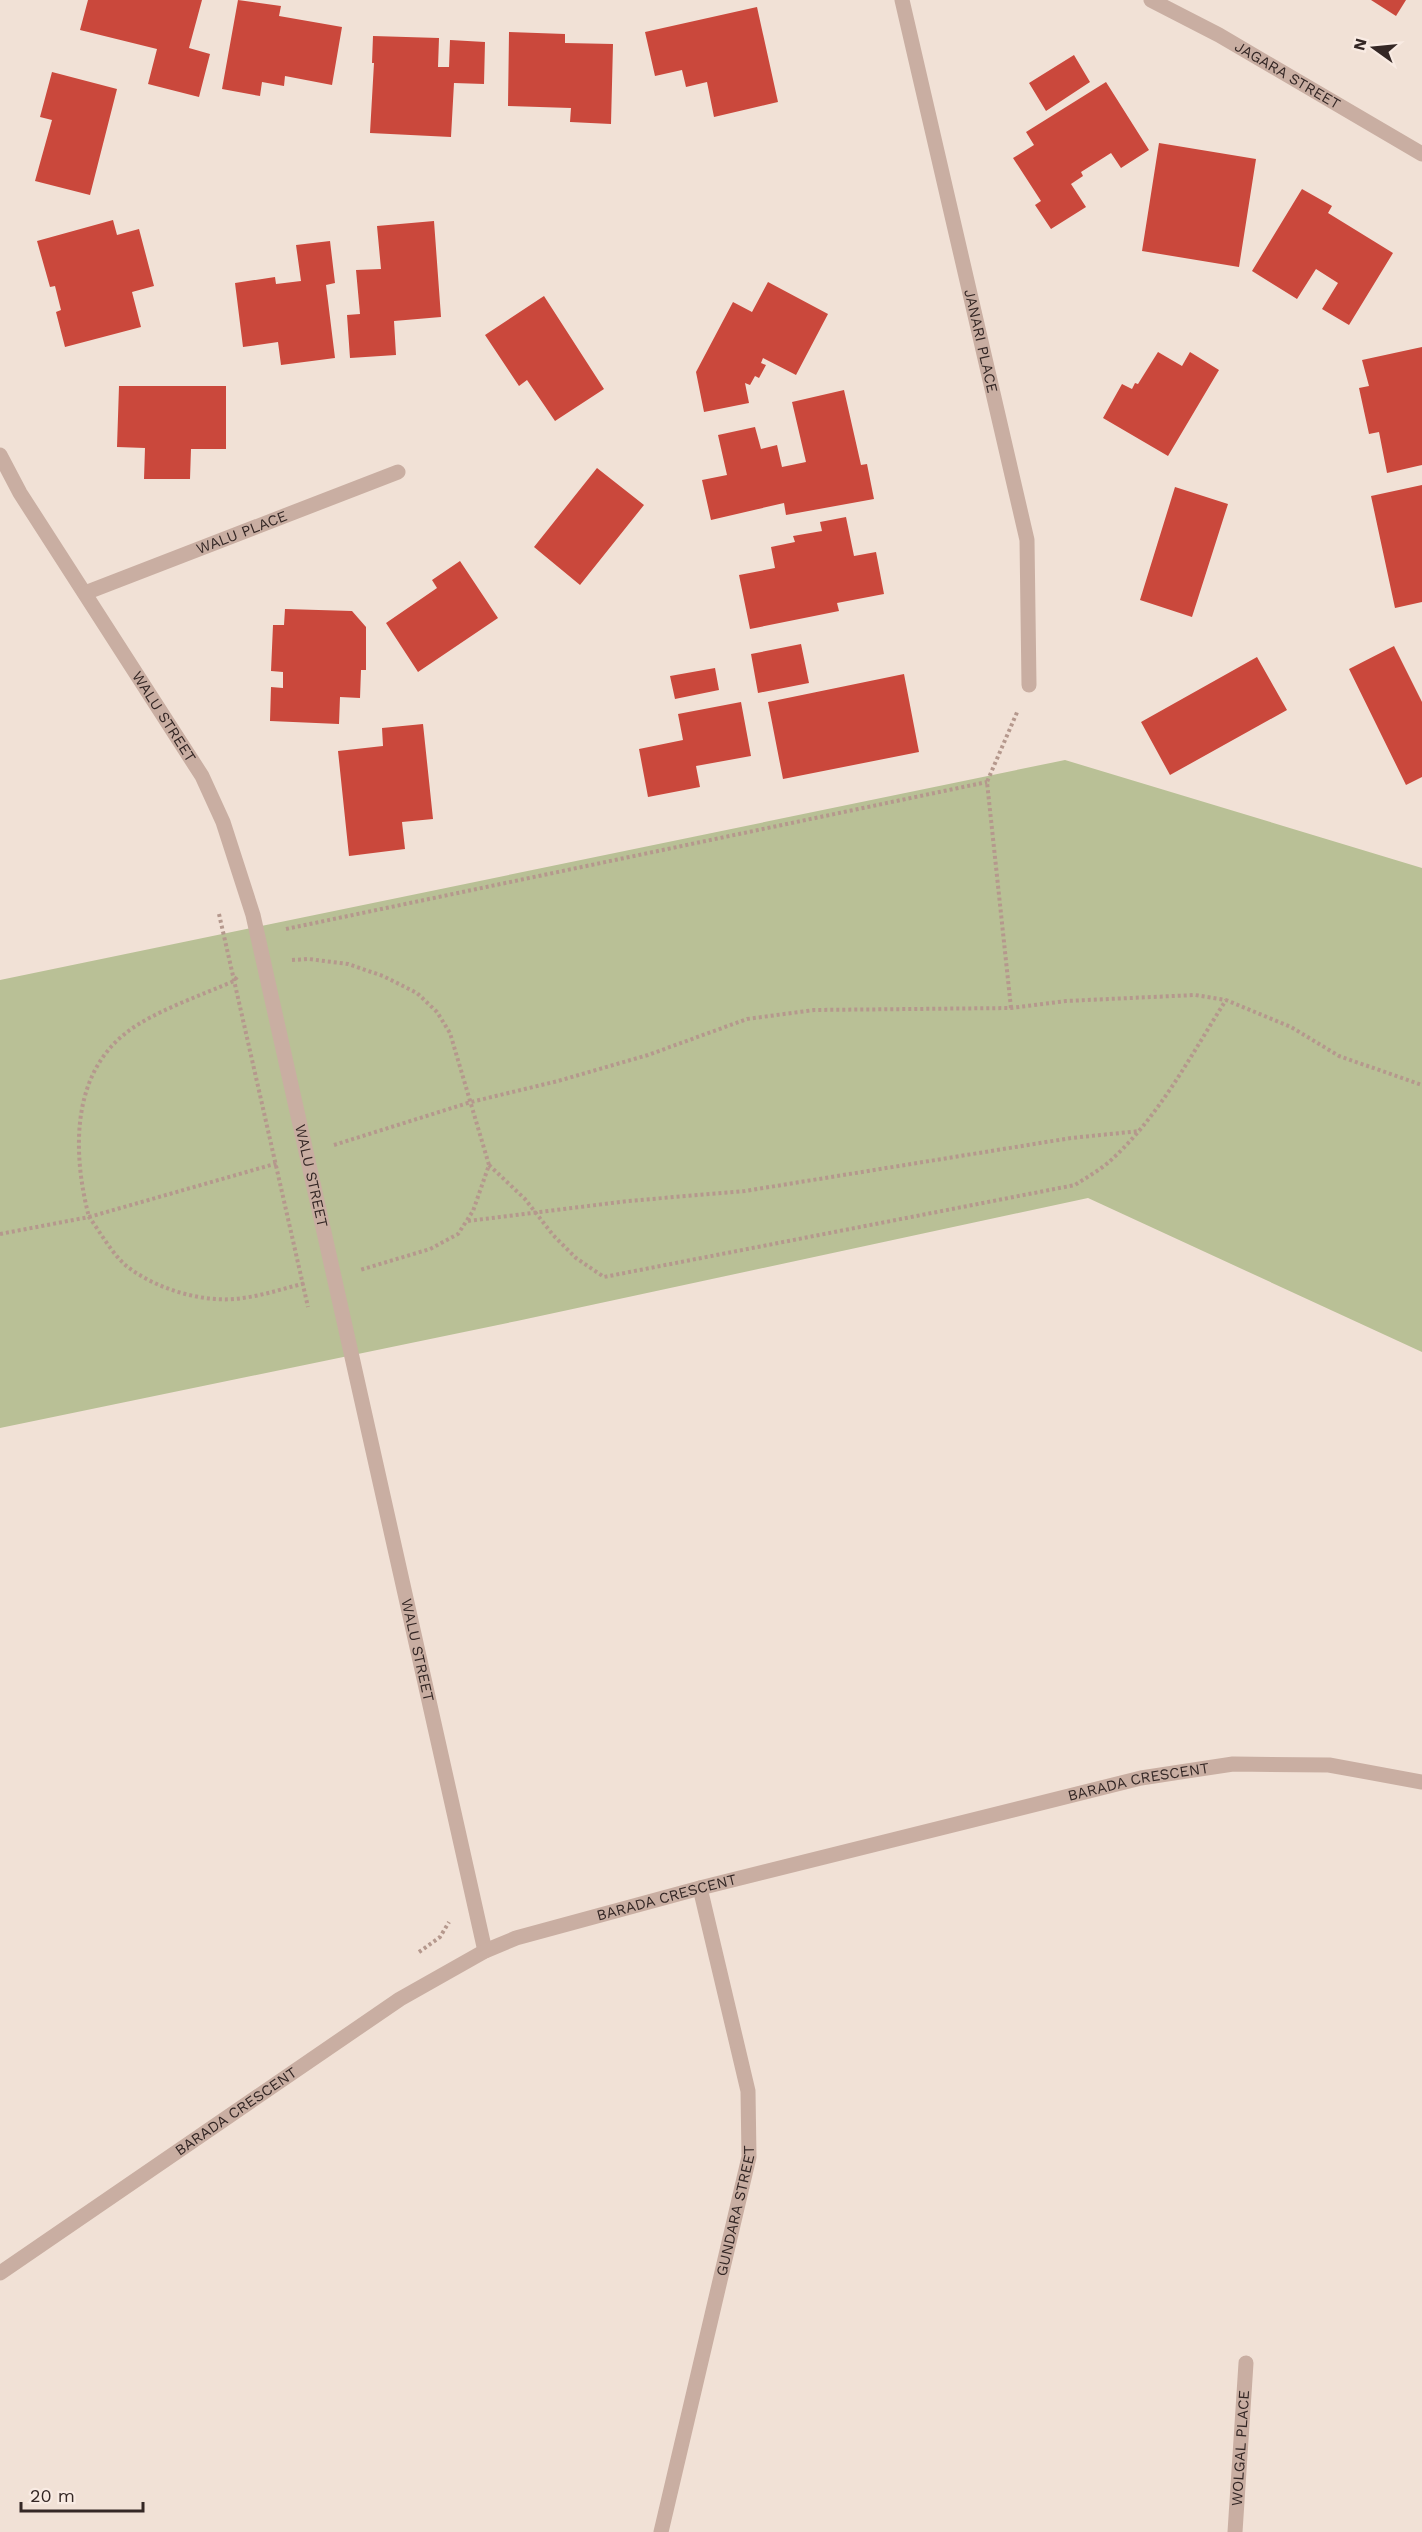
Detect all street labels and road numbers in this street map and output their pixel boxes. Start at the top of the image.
street label: JAGARA STREET [1232,37,1344,113]
street label: JANARI PLACE [960,287,1002,395]
street label: WALU PLACE [194,507,290,558]
street label: WALU STREET [128,668,200,766]
street label: WALU STREET [291,1123,332,1229]
street label: WALU STREET [397,1597,438,1703]
street label: BARADA CRESCENT [1066,1759,1210,1805]
street label: BARADA CRESCENT [595,1870,738,1925]
street label: BARADA CRESCENT [172,2063,300,2159]
street label: GUNDARA STREET [712,2145,758,2278]
street label: WOLGAL PLACE [1228,2390,1253,2507]

